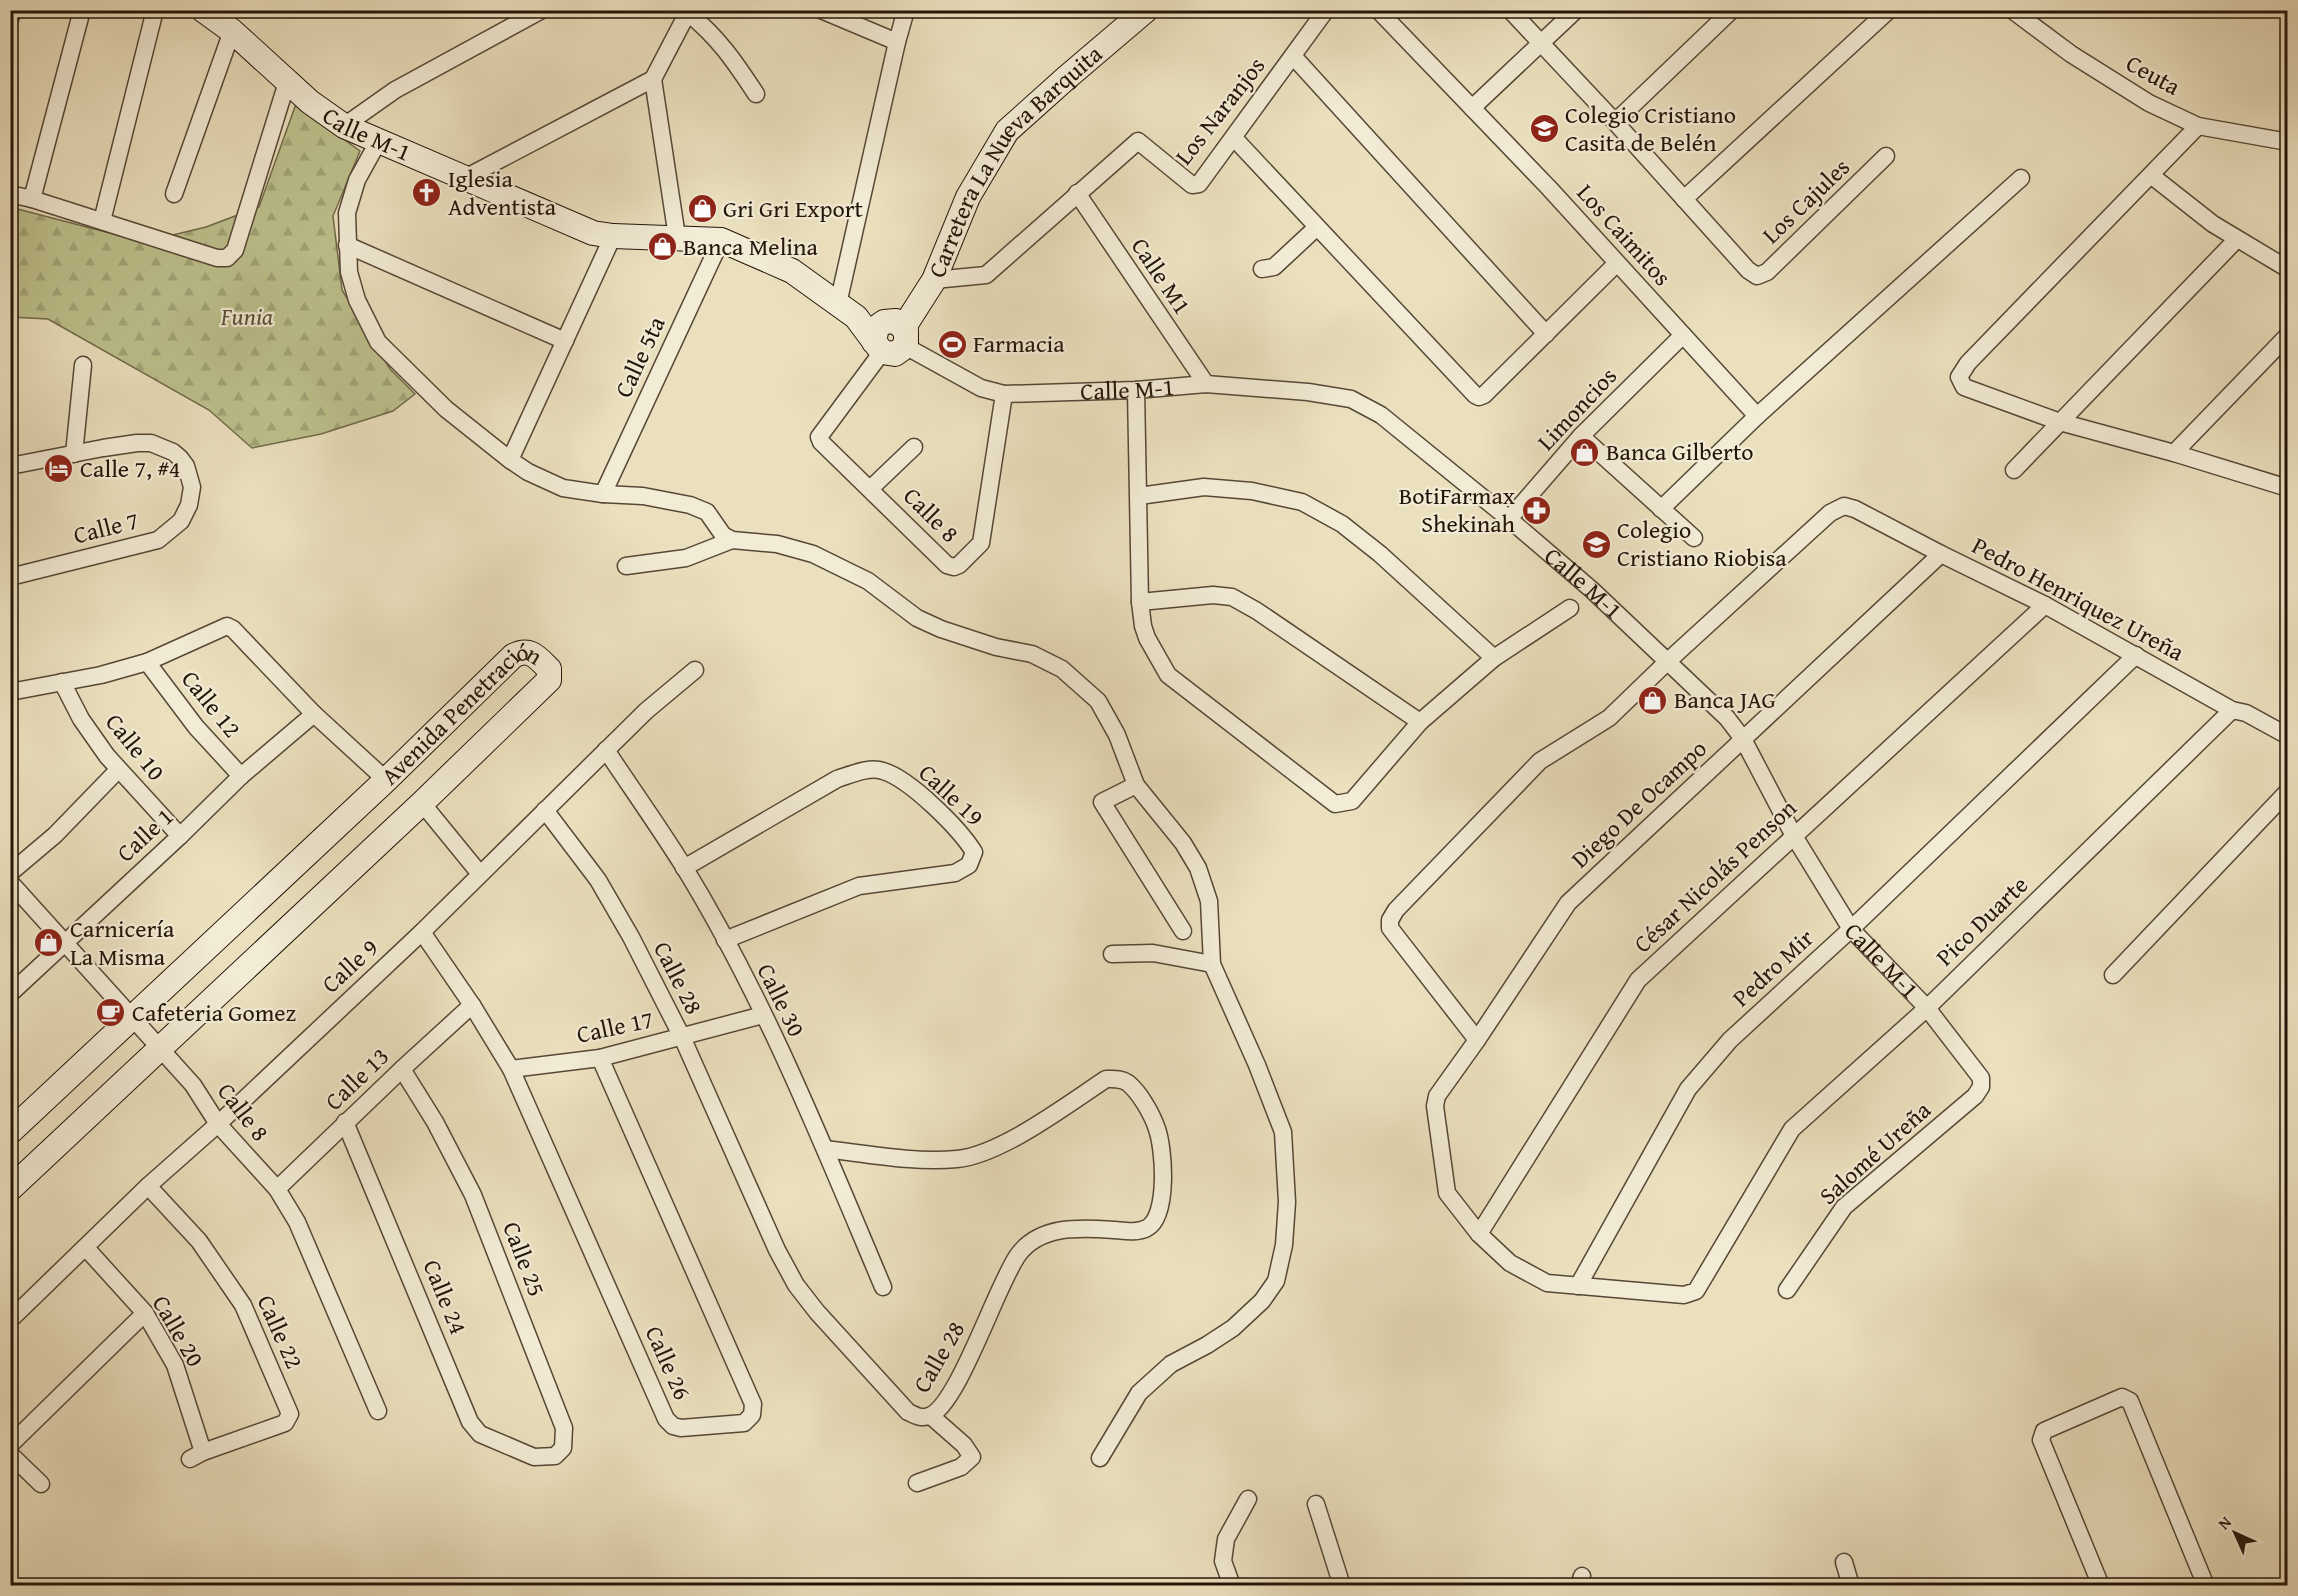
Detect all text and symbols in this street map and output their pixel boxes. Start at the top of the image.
street label: Carretera La Nueva Barquita [919,36,1110,283]
street label: Ceuta [2120,45,2187,104]
street label: Los Naranjos [1166,49,1273,172]
place label: Colegio Cristiano Casita de Belén [1565,97,1736,160]
street label: Calle M-1 [316,98,416,170]
school or university icon: Colegio Cristiano Casita de Belén [1528,113,1560,145]
street label: Los Cajules [1754,150,1857,251]
place label: Iglesia Adventista [448,161,557,224]
street label: Los Caimitos [1569,176,1680,293]
church icon: Iglesia Adventista [411,177,443,209]
place label: Gri Gri Export [723,191,864,226]
shop icon: Gri Gri Export [686,193,718,225]
place label: Banca Melina [683,229,819,264]
street label: Calle M1 [1123,230,1200,321]
shop icon: Banca Melina [646,231,678,263]
park label: Funia [220,299,273,334]
street label: Calle 5ta [606,310,674,403]
place label: Farmacia [973,326,1065,361]
sports icon: Farmacia [936,328,968,360]
street label: Limoncios [1529,359,1625,458]
street label: Calle M-1 [1080,369,1176,409]
place label: Banca Gilberto [1606,434,1754,469]
shop icon: Banca Gilberto [1569,436,1601,468]
place label: Calle 7, #4 [80,451,180,486]
hotel icon: Calle 7, #4 [43,453,75,485]
place label: BotiFarmax Shekinah [1399,478,1516,541]
street label: Calle 8 [896,479,967,550]
pharmacy icon: BotiFarmax Shekinah [1520,494,1552,526]
street label: Calle 7 [70,503,142,552]
place label: Colegio Cristiano Riobisa [1617,512,1787,575]
school or university icon: Colegio Cristiano Riobisa [1580,528,1612,560]
street label: Pedro Henriquez Ureña [1966,528,2191,670]
street label: Calle M-1 [1537,539,1631,627]
street label: Avenida Penetración [373,634,550,793]
street label: Calle 12 [173,663,249,745]
place label: Banca JAG [1674,682,1776,717]
shop icon: Banca JAG [1637,684,1669,716]
street label: Calle 10 [97,706,173,788]
street label: Diego De Ocampo [1563,731,1714,876]
street label: Calle 19 [911,755,992,834]
street label: César Nicolás Penson [1625,790,1804,961]
street label: Calle 1 [109,799,181,870]
street label: Pico Duarte [1928,868,2036,974]
place label: Carnicería La Misma [70,911,175,974]
street label: Calle M-1 [1837,914,1927,1006]
street label: Pedro Mir [1724,921,1821,1015]
shop icon: Carnicería La Misma [33,927,65,959]
street label: Calle 9 [314,930,386,1001]
street label: Calle 28 [645,935,712,1020]
street label: Calle 30 [749,957,814,1042]
place label: Cafeteria Gomez [132,995,296,1030]
cafe icon: Cafeteria Gomez [95,997,127,1029]
street label: Calle 17 [573,1001,656,1052]
street label: Calle 13 [317,1039,397,1118]
street label: Calle 8 [209,1075,277,1148]
street label: Salomé Ureña [1811,1092,1939,1212]
street label: Calle 25 [494,1216,555,1301]
street label: Calle 24 [415,1254,476,1339]
street label: Calle 20 [144,1288,213,1373]
street label: Calle 22 [249,1289,312,1374]
street label: Calle 28 [904,1314,973,1399]
street label: Calle 26 [637,1320,700,1405]
north arrow [2205,1503,2265,1563]
text: N [2212,1510,2237,1535]

